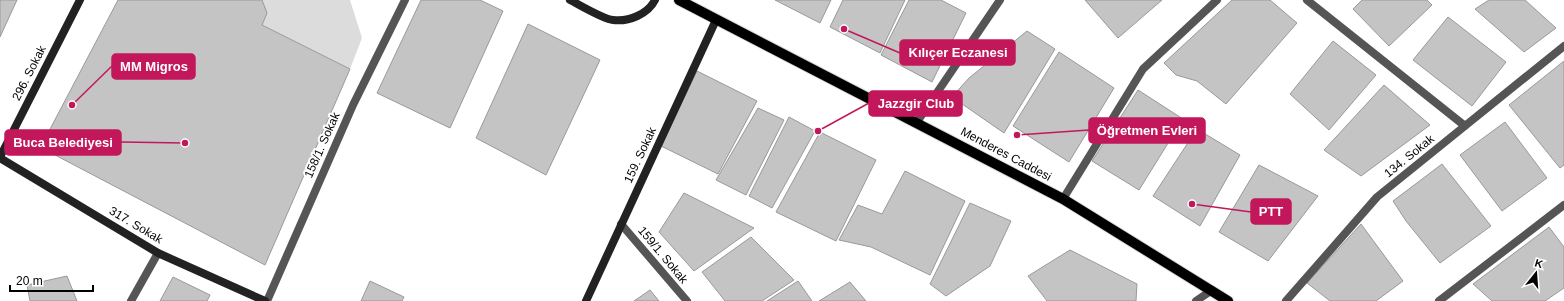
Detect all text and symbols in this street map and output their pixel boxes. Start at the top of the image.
callout: Kılıçer Eczanesi [900,40,1015,65]
street label: 296. Sokak [9,42,49,103]
text: Kılıçer Eczanesi [909,45,1008,60]
callout: MM Migros [112,54,195,79]
text: MM Migros [120,59,188,74]
callout: Jazzgir Club [869,91,962,116]
text: Jazzgir Club [878,96,954,111]
street label: 158/1. Sokak [301,109,343,180]
callout: Öğretmen Evleri [1089,118,1205,143]
text: Öğretmen Evleri [1097,123,1197,138]
street label: 159. Sokak [621,124,659,185]
street label: Menderes Caddesi [958,124,1054,184]
callout: Buca Belediyesi [5,130,121,155]
street label: 134. Sokak [1381,131,1438,180]
text: Buca Belediyesi [13,135,113,150]
callout: PTT [1251,199,1291,224]
street label: 317. Sokak [107,204,166,247]
text: PTT [1259,204,1283,219]
street label: 159/1. Sokak [635,224,692,287]
north arrow [1516,253,1556,293]
text: K [1533,257,1545,270]
scale bar [10,267,93,293]
text: 20 m [16,274,43,288]

